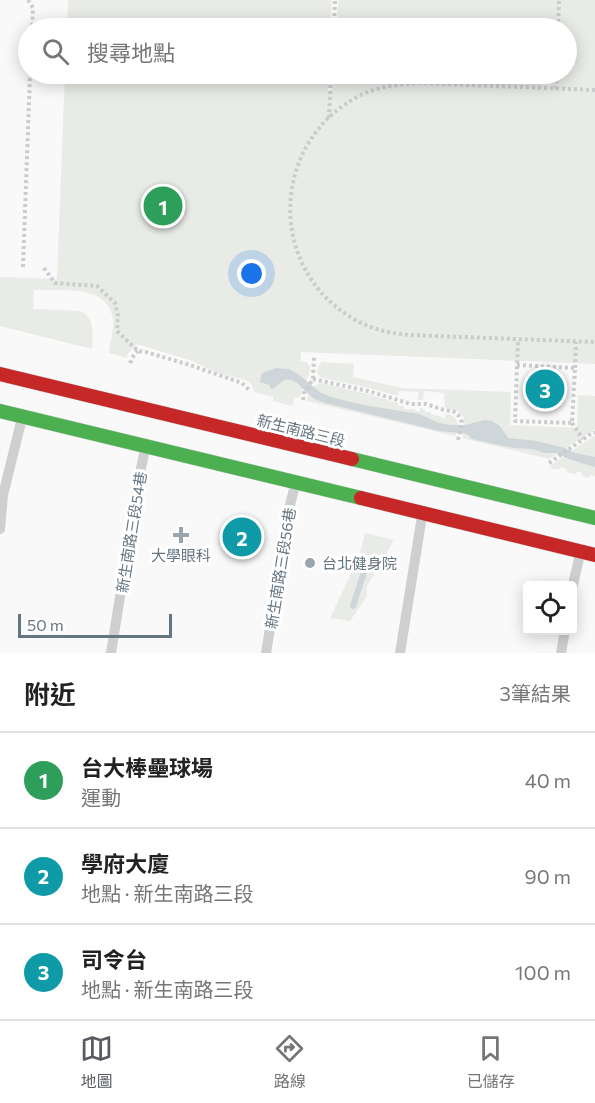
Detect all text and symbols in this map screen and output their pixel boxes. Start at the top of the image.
search box [18,18,577,84]
icon: search [39,35,72,68]
text: 搜尋地點 [87,39,175,66]
pin: 1 [144,184,182,228]
your location [237,259,266,288]
pin: 3 [526,366,564,412]
street label: 新生南路三段 [255,410,347,450]
street label: 新生南路三段54巷 [113,470,149,594]
street label: 新生南路三段56巷 [262,506,298,630]
pin: 2 [222,514,262,560]
marker: 大學眼科 [172,526,190,544]
place label: 大學眼科 [151,546,211,564]
place label: 台北健身院 [322,554,397,572]
marker: 台北健身院 [303,556,317,570]
map controls [523,581,577,635]
button: locate [523,581,577,635]
scale bar [18,611,172,638]
text: 50 m [27,615,64,634]
text: 附近 [24,678,76,709]
text: 3筆結果 [500,681,571,705]
text: 台大棒壘球場 [81,754,213,781]
text: 1 [39,768,48,792]
text: 40 m [525,768,571,792]
text: 運動 [81,785,121,809]
text: 學府大廈 [81,850,169,877]
text: 2 [38,864,49,888]
text: 90 m [525,864,571,888]
text: 地點 · 新生南路三段 [81,881,253,905]
text: 司令台 [81,946,147,973]
text: 3 [38,960,49,984]
text: 100 m [515,960,571,984]
text: 地點 · 新生南路三段 [81,977,253,1001]
tab: 地圖 [80,1032,113,1092]
tab: 路線 [273,1032,306,1092]
tab: 已儲存 [467,1032,515,1092]

